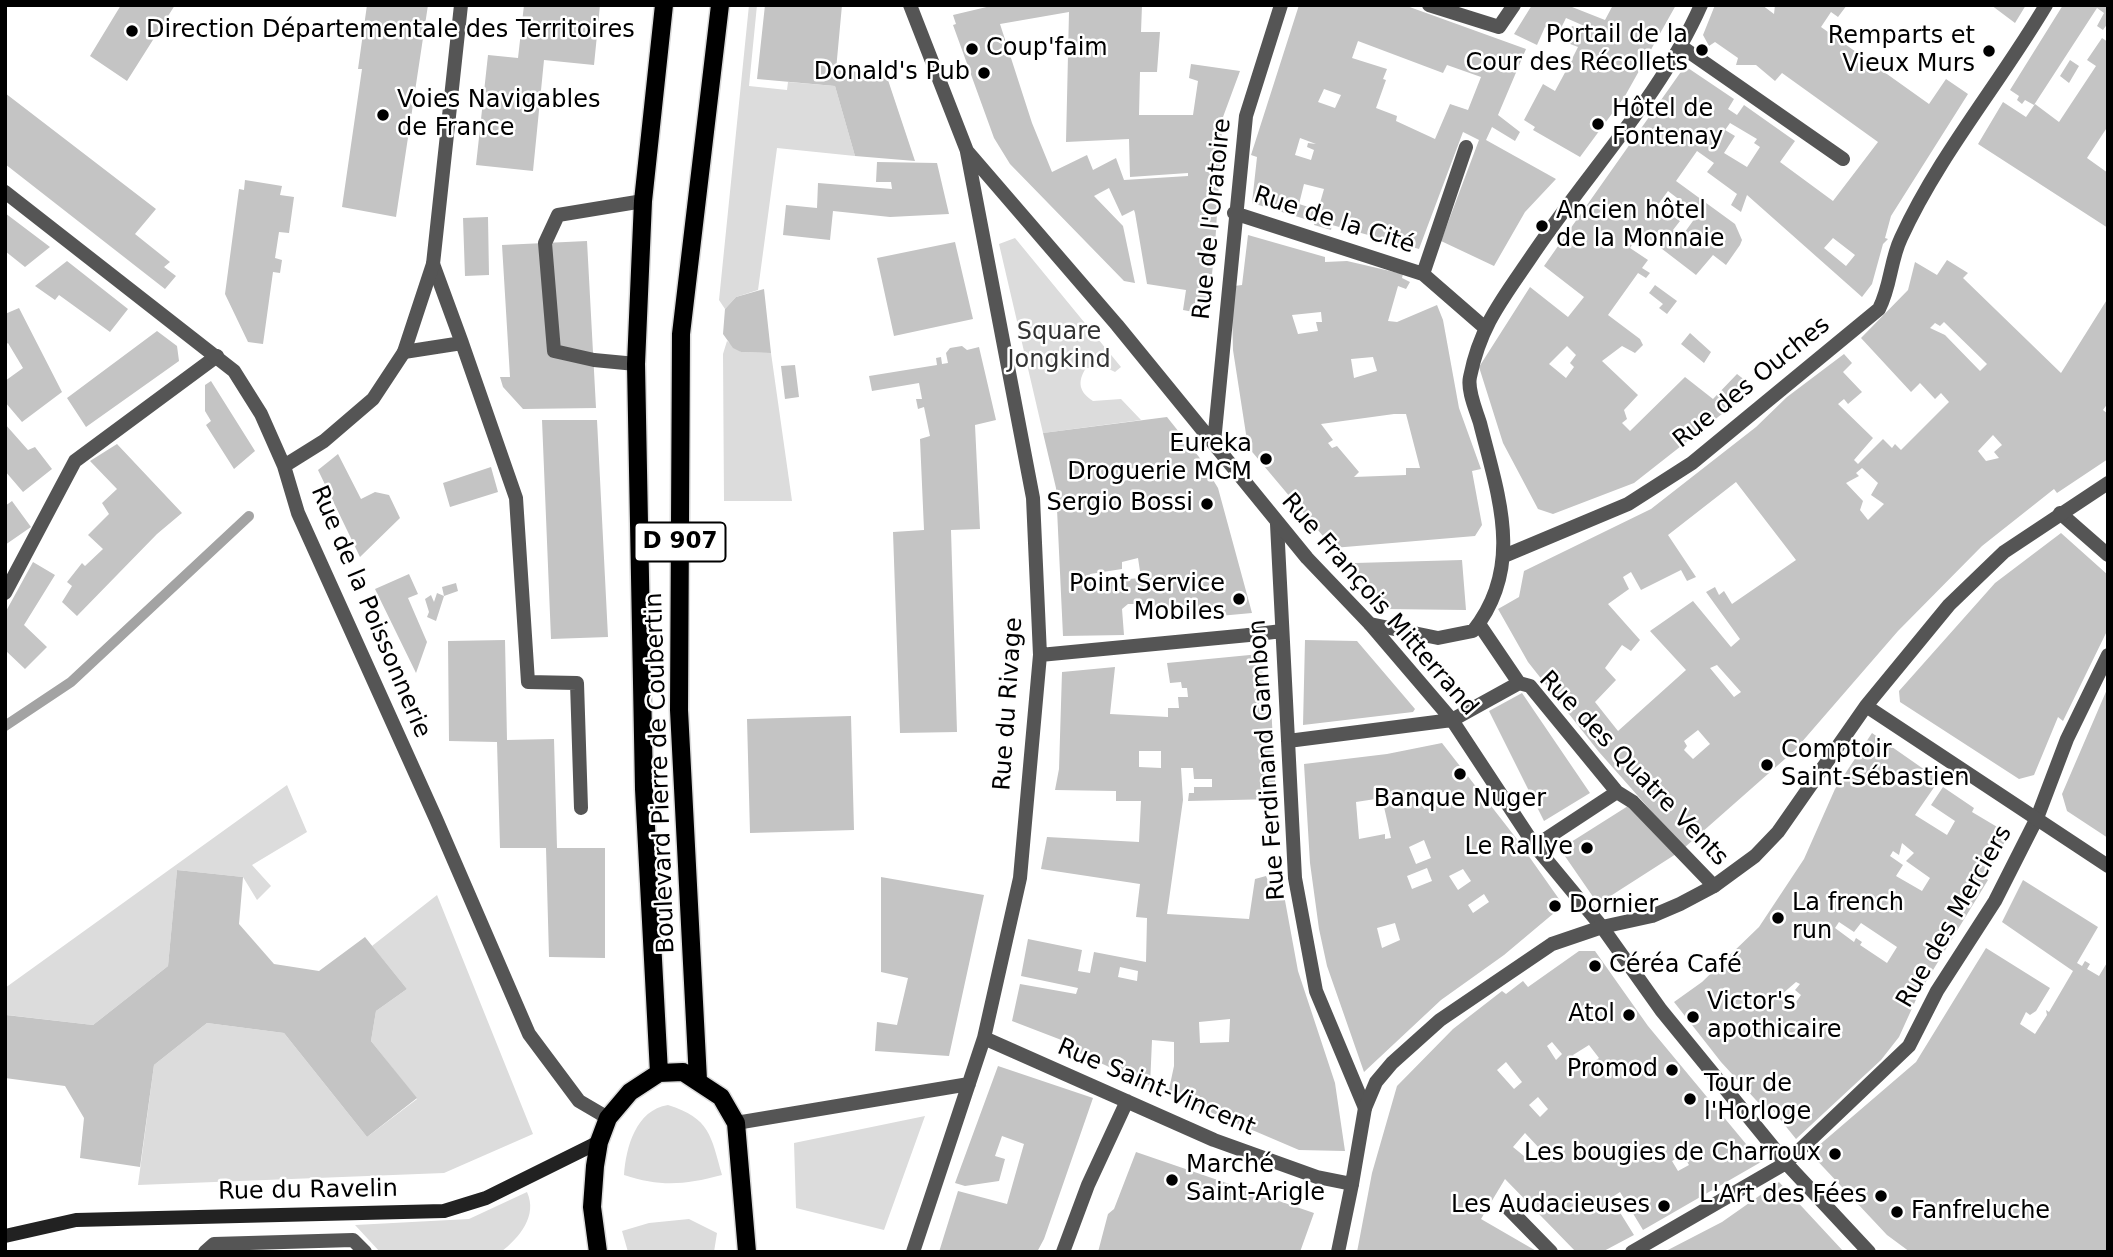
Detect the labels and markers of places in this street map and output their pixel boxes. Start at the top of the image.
place label: Direction Départementale des Territoires [146,17,635,45]
place label: Portail de la Cour des Récollets [1465,22,1688,78]
marker: Direction Départementale des Territoires [124,23,140,39]
place label: Remparts et Vieux Murs [1828,23,1975,79]
place label: Coup'faim [986,35,1108,63]
marker: Coup'faim [964,41,980,57]
marker: Portail de la Cour des Récollets [1694,42,1710,58]
marker: Remparts et Vieux Murs [1981,43,1997,59]
place label: Donald's Pub [814,59,970,87]
marker: Donald's Pub [976,65,992,81]
place label: Voies Navigables de France [397,87,600,143]
place label: Hôtel de Fontenay [1612,96,1723,152]
marker: Voies Navigables de France [375,107,391,123]
marker: Hôtel de Fontenay [1590,116,1606,132]
place label: Ancien hôtel de la Monnaie [1556,198,1725,254]
marker: Ancien hôtel de la Monnaie [1534,218,1550,234]
place label: Eureka Droguerie MCM [1067,431,1252,487]
marker: Eureka Droguerie MCM [1258,451,1274,467]
place label: Sergio Bossi [1047,490,1193,518]
marker: Sergio Bossi [1199,496,1215,512]
place label: Point Service Mobiles [1069,571,1225,627]
marker: Point Service Mobiles [1231,591,1247,607]
place label: Comptoir Saint-Sébastien [1781,737,1969,793]
marker: Comptoir Saint-Sébastien [1759,757,1775,773]
marker: Banque Nuger [1452,766,1468,782]
place label: Banque Nuger [1374,786,1546,814]
place label: Le Rallye [1464,834,1573,862]
marker: Le Rallye [1579,840,1595,856]
place label: La french run [1792,890,1904,946]
place label: Dornier [1569,892,1658,920]
marker: Dornier [1547,898,1563,914]
marker: La french run [1770,910,1786,926]
place label: Céréa Café [1609,952,1742,980]
marker: Céréa Café [1587,958,1603,974]
place label: Victor's apothicaire [1707,989,1842,1045]
place label: Atol [1568,1001,1615,1029]
marker: Atol [1621,1007,1637,1023]
marker: Victor's apothicaire [1685,1009,1701,1025]
place label: Promod [1567,1056,1658,1084]
marker: Promod [1664,1062,1680,1078]
place label: Tour de l'Horloge [1704,1071,1811,1127]
marker: Tour de l'Horloge [1682,1091,1698,1107]
place label: Les bougies de Charroux [1524,1140,1821,1168]
marker: Les bougies de Charroux [1827,1146,1843,1162]
place label: Marché Saint-Arigle [1186,1152,1325,1208]
marker: Marché Saint-Arigle [1164,1172,1180,1188]
place label: L'Art des Fées [1699,1182,1867,1210]
marker: L'Art des Fées [1873,1188,1889,1204]
place label: Les Audacieuses [1451,1192,1650,1220]
marker: Les Audacieuses [1656,1198,1672,1214]
place label: Fanfreluche [1911,1198,2050,1226]
marker: Fanfreluche [1889,1204,1905,1220]

